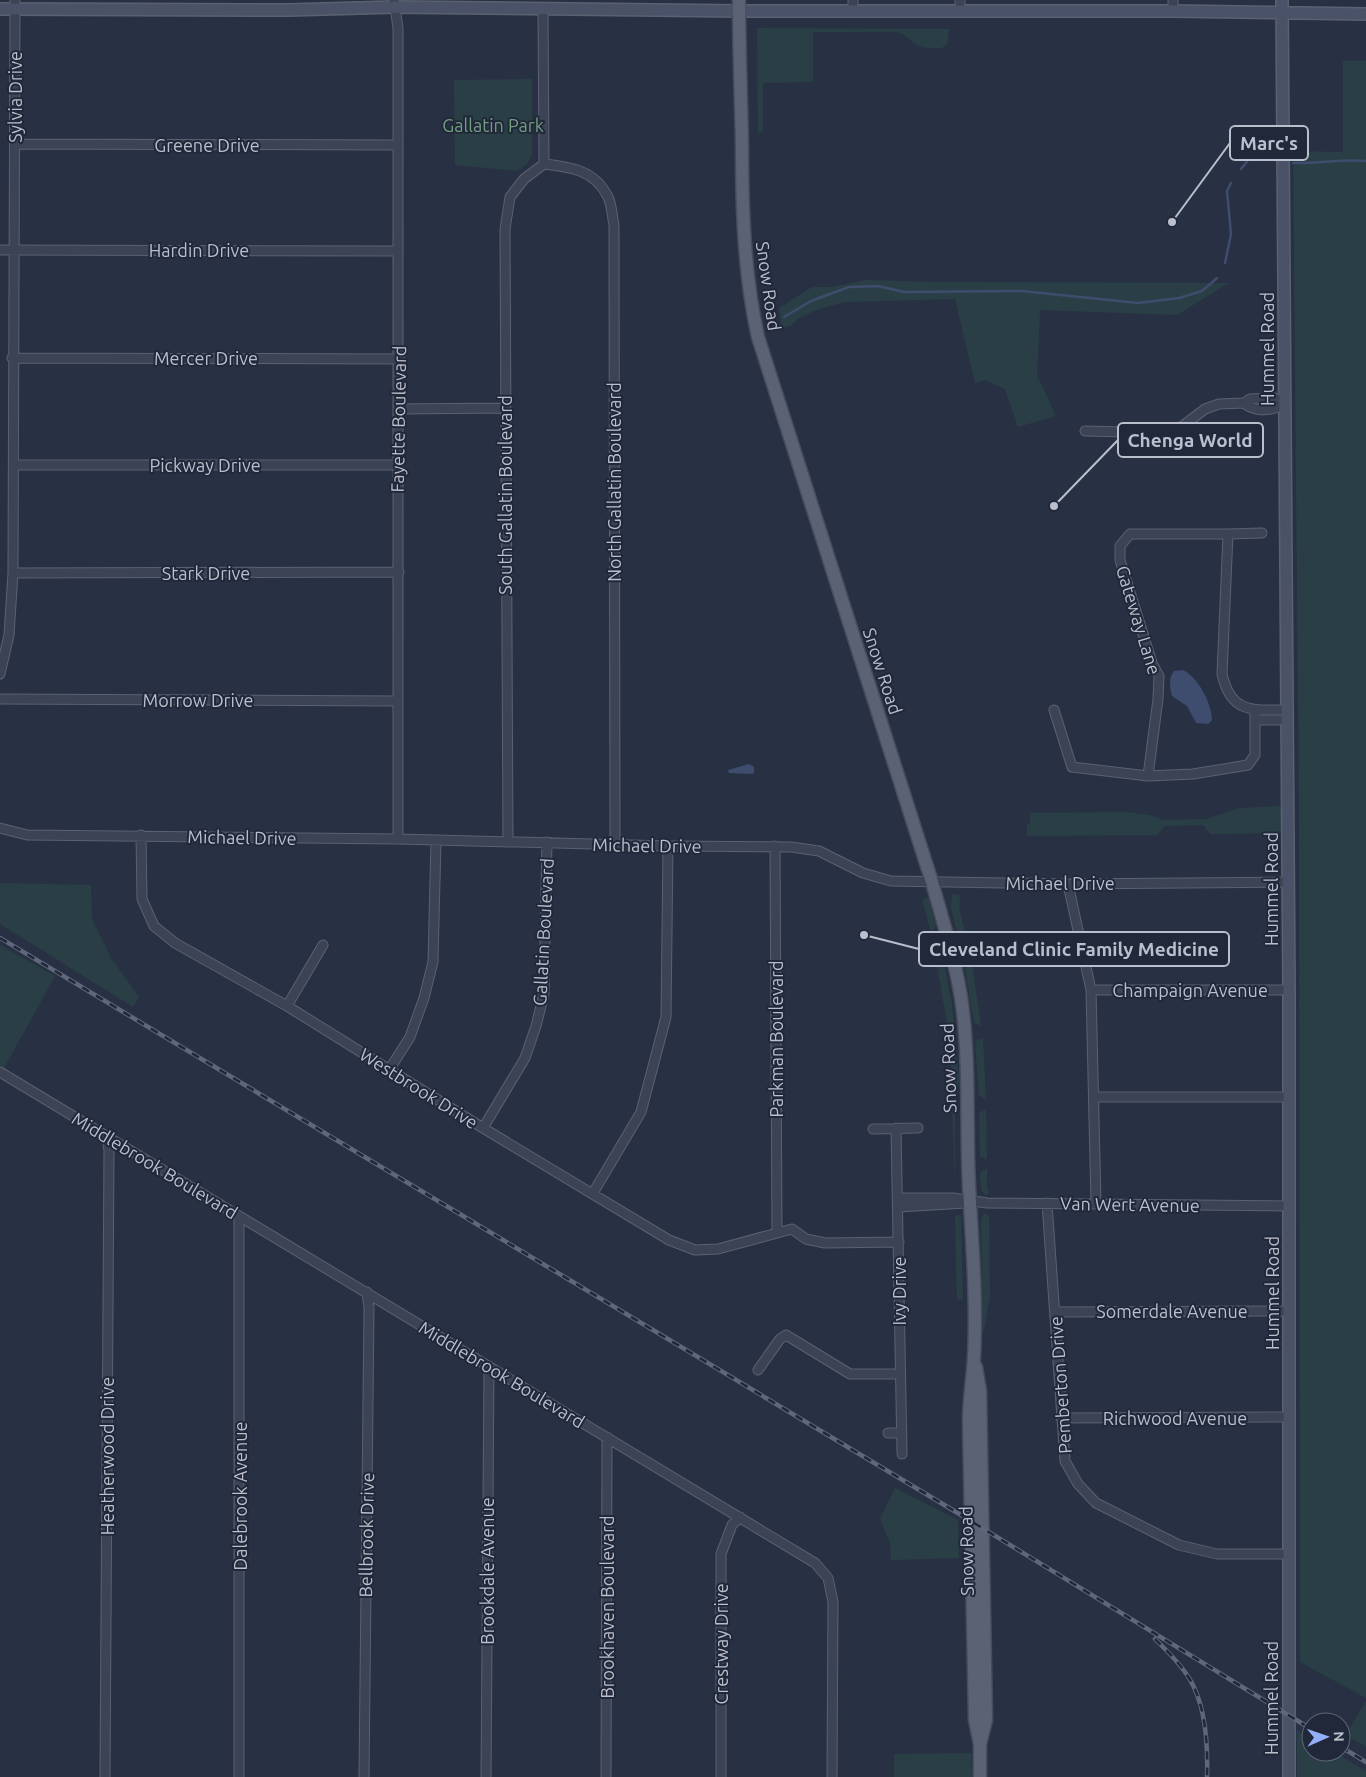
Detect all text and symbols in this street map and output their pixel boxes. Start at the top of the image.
street label: Sylvia Drive [5,51,25,143]
park label: Gallatin Park [442,115,544,135]
callout: Marc's [1230,126,1308,160]
text: Marc's [1240,132,1298,154]
street label: Greene Drive [154,135,260,155]
street label: Hardin Drive [149,240,249,260]
street label: Snow Road [753,240,785,332]
street label: Hummel Road [1257,292,1277,406]
street label: Fayette Boulevard [387,345,409,493]
street label: Mercer Drive [154,348,258,368]
street label: North Gallatin Boulevard [604,382,624,582]
street label: South Gallatin Boulevard [495,395,515,595]
callout: Chenga World [1118,423,1263,457]
text: Chenga World [1127,429,1253,451]
street label: Pickway Drive [149,455,261,475]
street label: Stark Drive [162,563,250,583]
street label: Gateway Lane [1113,563,1165,677]
street label: Snow Road [860,625,906,717]
street label: Morrow Drive [143,690,253,710]
street label: Michael Drive [187,826,297,848]
street label: Hummel Road [1261,832,1281,946]
street label: Michael Drive [592,834,702,856]
street label: Gallatin Boulevard [529,858,557,1006]
street label: Michael Drive [1005,873,1115,893]
callout: Cleveland Clinic Family Medicine [919,932,1229,966]
text: Cleveland Clinic Family Medicine [929,938,1219,960]
street label: Parkman Boulevard [766,960,786,1118]
street label: Champaign Avenue [1112,980,1268,1000]
street label: Snow Road [936,1023,960,1113]
street label: Westbrook Drive [356,1044,482,1132]
street label: Middlebrook Boulevard [69,1108,241,1222]
street label: Van Wert Avenue [1060,1193,1200,1215]
street label: Hummel Road [1262,1236,1282,1350]
street label: Ivy Drive [889,1256,909,1326]
street label: Somerdale Avenue [1096,1301,1248,1321]
street label: Pemberton Drive [1045,1316,1075,1454]
street label: Middlebrook Boulevard [416,1317,588,1431]
street label: Heatherwood Drive [97,1377,117,1535]
street label: Richwood Avenue [1103,1408,1247,1428]
street label: Dalebrook Avenue [230,1422,250,1570]
street label: Bellbrook Drive [355,1472,377,1598]
street label: Brookdale Avenue [477,1497,497,1645]
street label: Snow Road [955,1506,977,1596]
street label: Brookhaven Boulevard [597,1515,617,1699]
street label: Crestway Drive [711,1583,731,1705]
street label: Hummel Road [1261,1641,1281,1755]
north arrow [1301,1712,1351,1762]
text: N [1331,1731,1347,1742]

